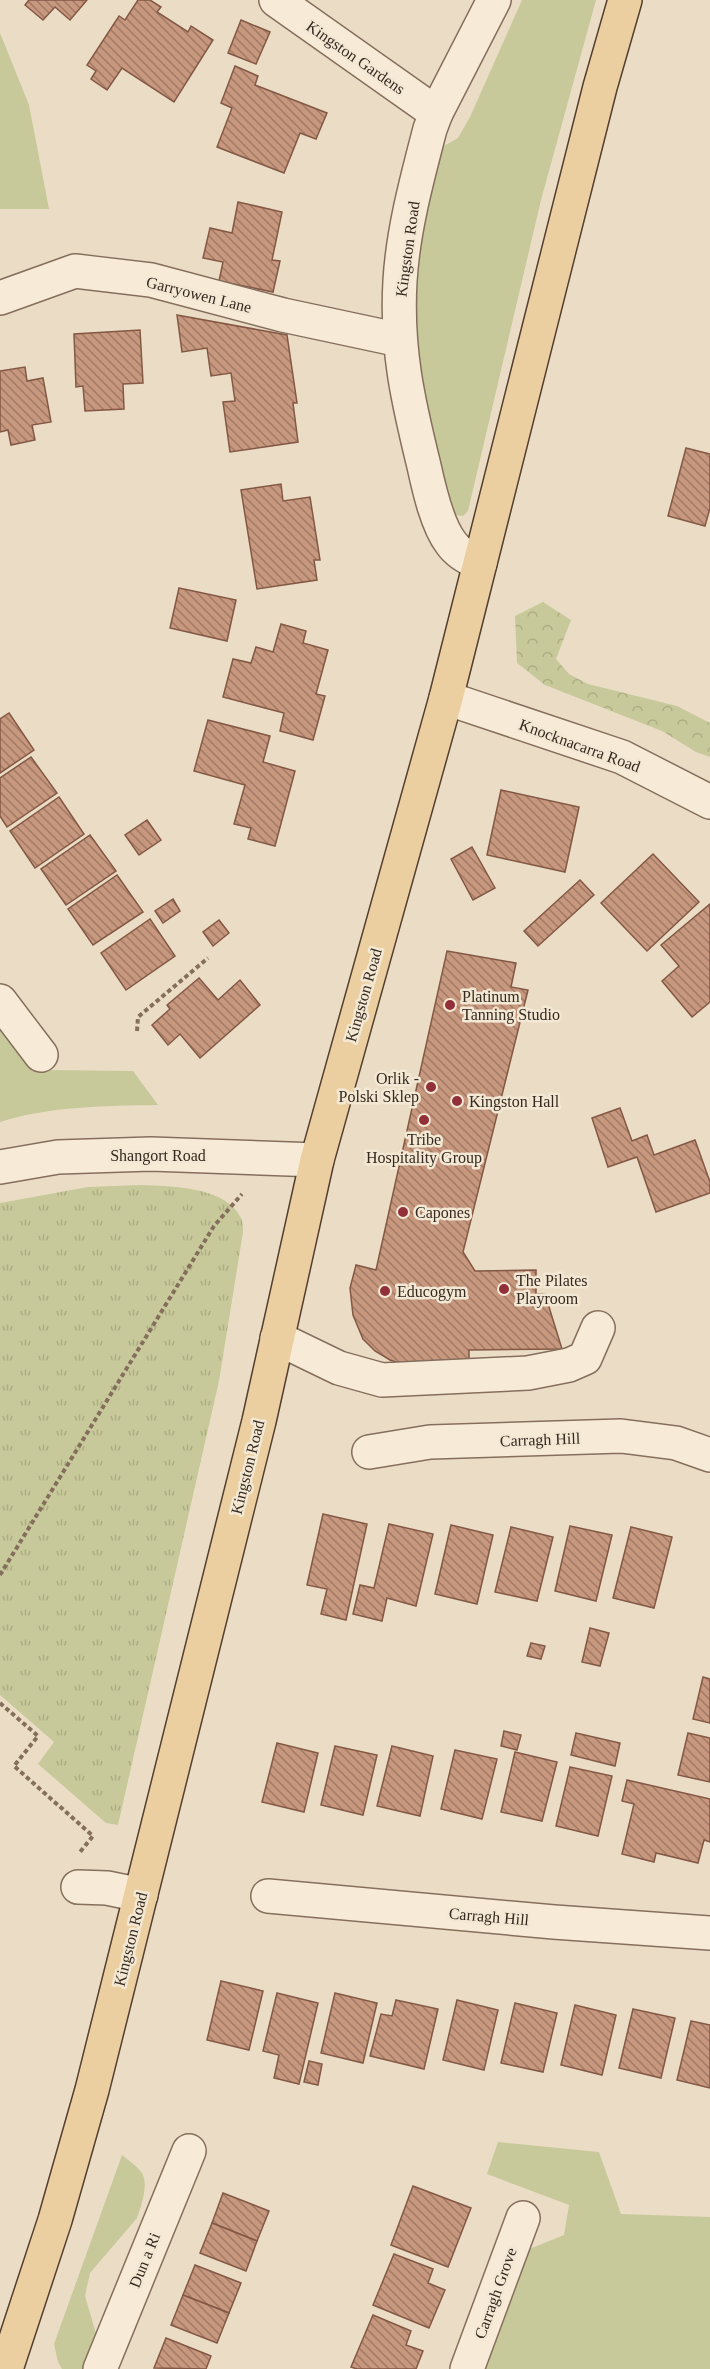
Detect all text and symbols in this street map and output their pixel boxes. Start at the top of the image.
street label: Kingston Gardens [303,17,408,98]
street label: Kingston Road [392,200,424,298]
street label: Garryowen Lane [144,273,253,317]
street label: Knocknacarra Road [517,716,643,775]
street label: Kingston Road [342,946,386,1044]
place label: Platinum Tanning Studio [462,988,560,1024]
marker: Platinum Tanning Studio [443,998,457,1012]
place label: Orlik - Polski Sklep [339,1070,419,1106]
marker: Orlik - Polski Sklep [424,1080,438,1094]
place label: Kingston Hall [469,1093,560,1111]
marker: Kingston Hall [450,1094,464,1108]
marker: Tribe Hospitality Group [417,1113,431,1127]
place label: Tribe Hospitality Group [366,1131,482,1167]
street label: Shangort Road [110,1147,206,1165]
place label: Capones [415,1204,470,1222]
marker: Capones [396,1205,410,1219]
place label: The Pilates Playroom [516,1272,588,1308]
marker: The Pilates Playroom [497,1282,511,1296]
place label: Educogym [397,1283,467,1301]
marker: Educogym [378,1284,392,1298]
street label: Kingston Road [228,1418,268,1516]
street label: Carragh Hill [500,1430,581,1450]
street label: Kingston Road [111,1890,151,1988]
street label: Carragh Hill [448,1905,530,1930]
street label: Dun a Ri [126,2230,163,2290]
street label: Carragh Grove [471,2245,521,2341]

